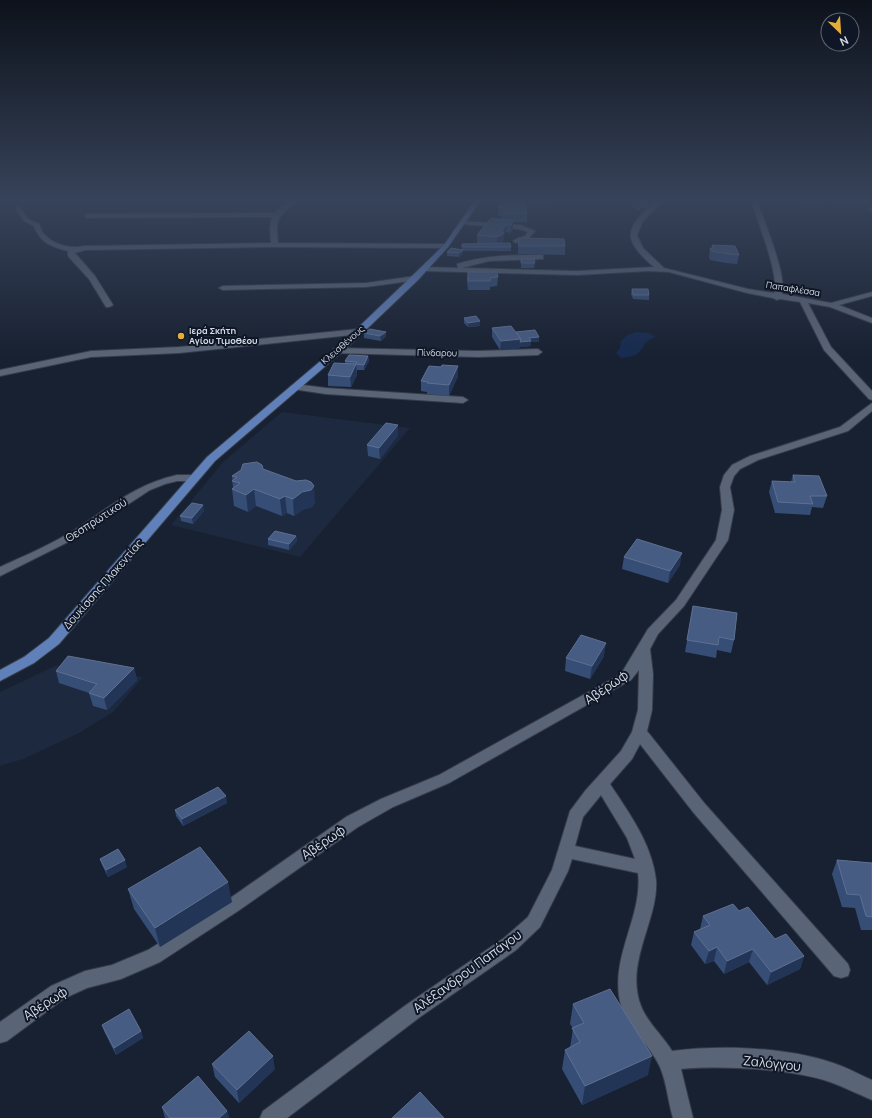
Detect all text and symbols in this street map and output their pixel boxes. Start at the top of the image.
north arrow [820,12,860,52]
text: N [838,33,851,50]
street label: Παπαφλέσσα [765,278,821,299]
street label: Κλεισθένους [318,322,367,367]
place label: Ιερά Σκήτη Αγίου Τιμοθέου [189,324,258,347]
marker: Ιερά Σκήτη Αγίου Τιμοθέου [176,331,186,341]
street label: Πίνδαρου [417,346,457,359]
street label: Θεσπρωτικού [62,494,129,545]
street label: Δουκίσσης Πλακεντίας [59,535,146,632]
street label: Αβέρωφ [580,666,632,708]
street label: Αβέρωφ [297,821,349,863]
street label: Αλέξανδρου Παπάγου [409,925,525,1017]
street label: Αβέρωφ [19,982,71,1024]
street label: Ζαλόγγου [742,1051,802,1075]

